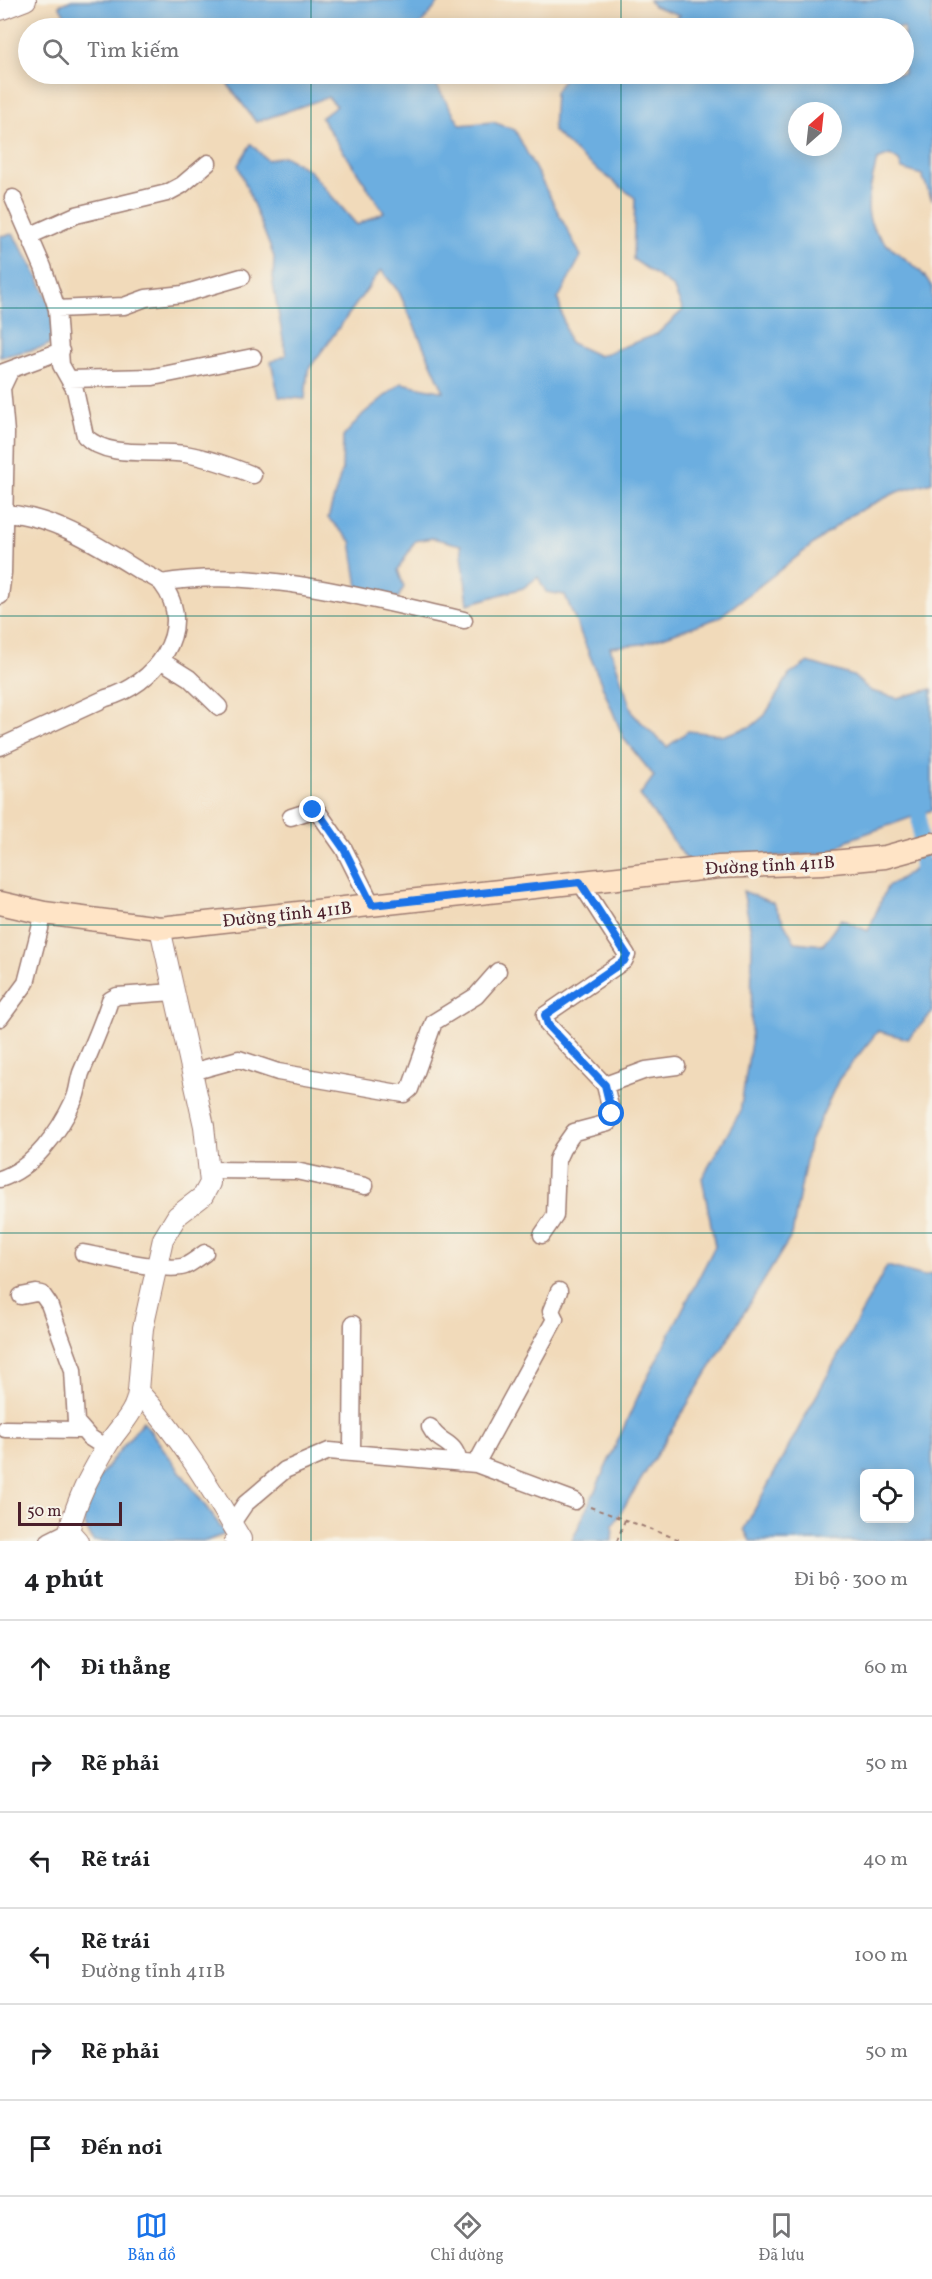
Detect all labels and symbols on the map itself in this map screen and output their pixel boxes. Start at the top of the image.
north arrow [788,102,842,156]
route end [299,796,325,822]
street label: Đường tỉnh 411B [704,851,836,882]
street label: Đường tỉnh 411B [221,896,353,935]
route start [598,1100,624,1126]
scale bar [18,1499,122,1526]

